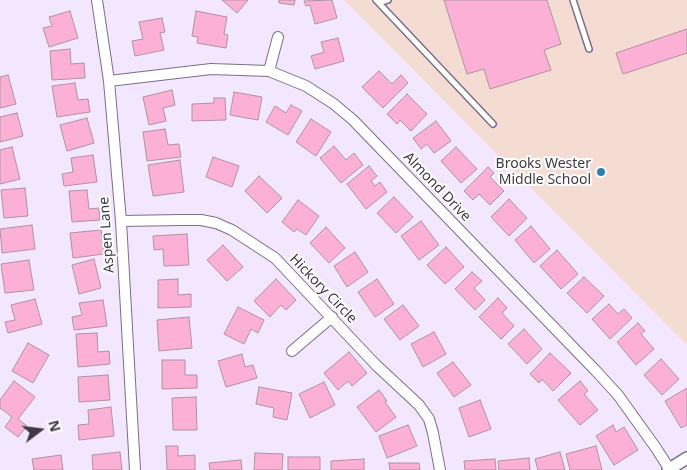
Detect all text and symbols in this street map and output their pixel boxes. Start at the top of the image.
street label: Almond Drive [400,149,474,225]
place label: Brooks Wester Middle School [496,156,591,188]
marker: Brooks Wester Middle School [595,166,607,178]
street label: Aspen Lane [96,196,118,274]
street label: Hickory Circle [286,251,360,327]
north arrow [15,405,65,455]
text: N [44,418,66,434]

